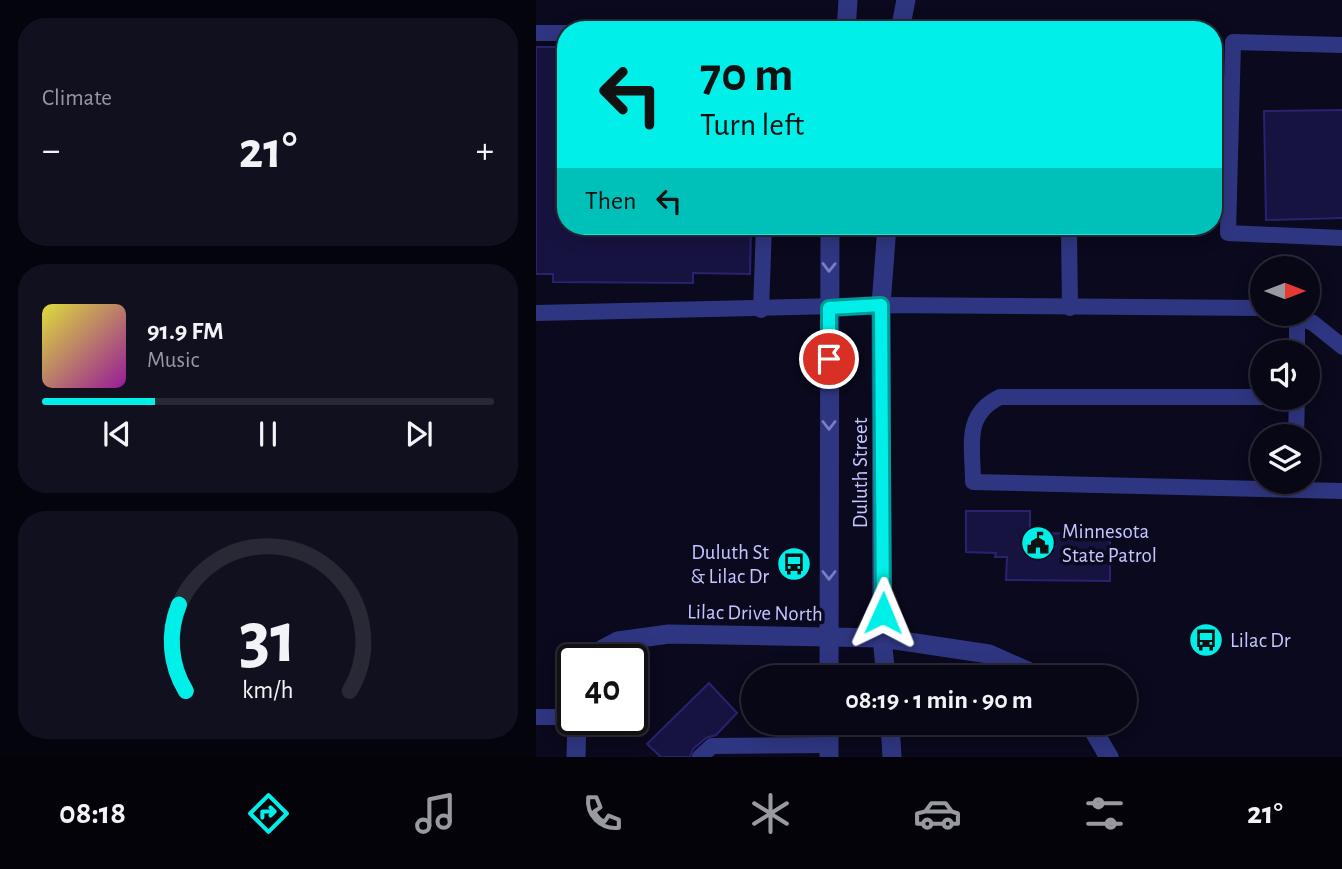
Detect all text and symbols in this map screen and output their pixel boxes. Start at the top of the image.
icon: left [585,49,676,140]
text: 70 m [700,51,794,100]
text: Climate [42,87,112,110]
text: Turn left [700,109,804,141]
text: 21° [239,125,297,177]
text: − [42,132,60,170]
text: + [476,132,494,170]
icon: left [650,182,688,220]
text: Then [585,188,636,214]
north arrow [1250,256,1320,326]
map controls [1250,256,1320,494]
one-way arrow [822,262,837,273]
text: 91.9 FM [147,318,224,344]
pin [799,329,859,389]
icon: arrive [810,340,848,378]
button: sound [1250,340,1320,410]
text: Music [147,349,199,372]
icon: previous [98,415,136,453]
icon: pause [249,415,287,453]
icon: next [400,415,438,453]
street label: Duluth Street [850,417,871,528]
one-way arrow [821,421,837,431]
button: layers [1250,424,1320,494]
place label: Minnesota State Patrol [1062,521,1157,566]
public building icon: Minnesota State Patrol [1019,524,1057,562]
place label: Duluth St & Lilac Dr [690,542,769,587]
bus stop icon: Duluth St & Lilac Dr [775,545,813,583]
one-way arrow [821,570,837,580]
position arrow [846,576,920,650]
street label: Lilac Drive North [687,601,823,625]
text: 31 [239,603,297,676]
bus stop icon: Lilac Dr [1187,621,1225,659]
place label: Lilac Dr [1230,630,1291,651]
speed limit sign: 40 [557,644,648,735]
text: km/h [242,678,294,703]
text: 08:19 · 1 min · 90 m [845,687,1033,713]
icon: directions [244,789,293,838]
icon: music [411,789,460,838]
icon: phone [578,789,627,838]
icon: climate [746,789,795,838]
icon: car [913,789,962,838]
icon: filters [1080,789,1129,838]
text: 08:18 [59,797,126,829]
text: 21° [1247,797,1283,829]

